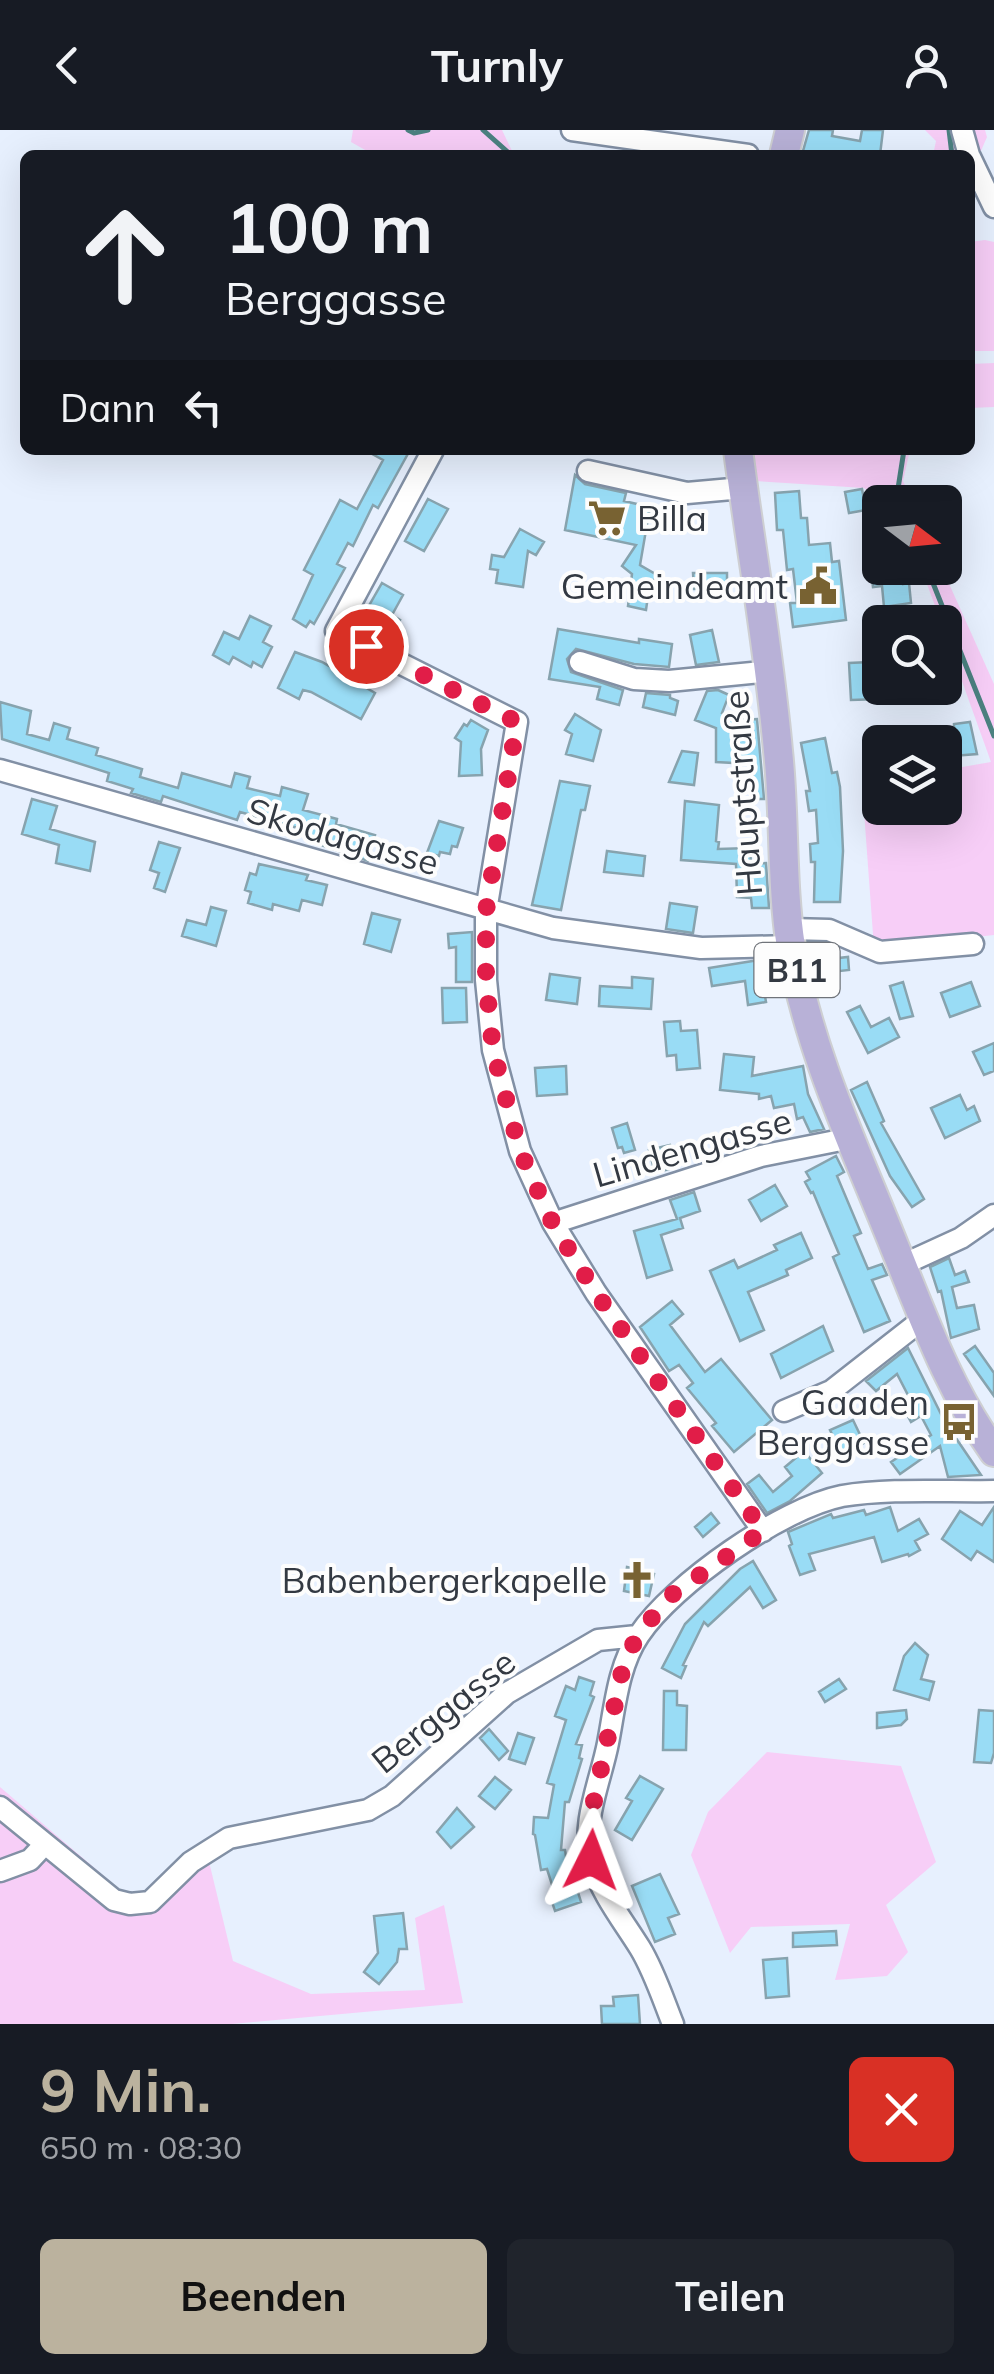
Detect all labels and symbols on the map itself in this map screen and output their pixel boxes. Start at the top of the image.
north arrow [862,485,962,585]
place label: Billa [637,496,707,540]
supermarket icon: Billa [586,497,628,539]
place label: Gemeindeamt [561,564,788,608]
public building icon: Gemeindeamt [797,565,839,607]
pin [324,604,409,689]
street label: Hauptstraße [713,689,771,897]
street label: Skodagasse [242,788,444,884]
road number: B11 [754,943,840,997]
street label: Lindengasse [588,1098,796,1196]
place label: Gaaden Berggasse [757,1380,929,1464]
bus stop icon: Gaaden Berggasse [938,1401,980,1443]
place label: Babenbergerkapelle [282,1558,607,1602]
church icon: Babenbergerkapelle [616,1559,658,1601]
street label: Berggasse [362,1640,524,1782]
position arrow [539,1808,643,1912]

